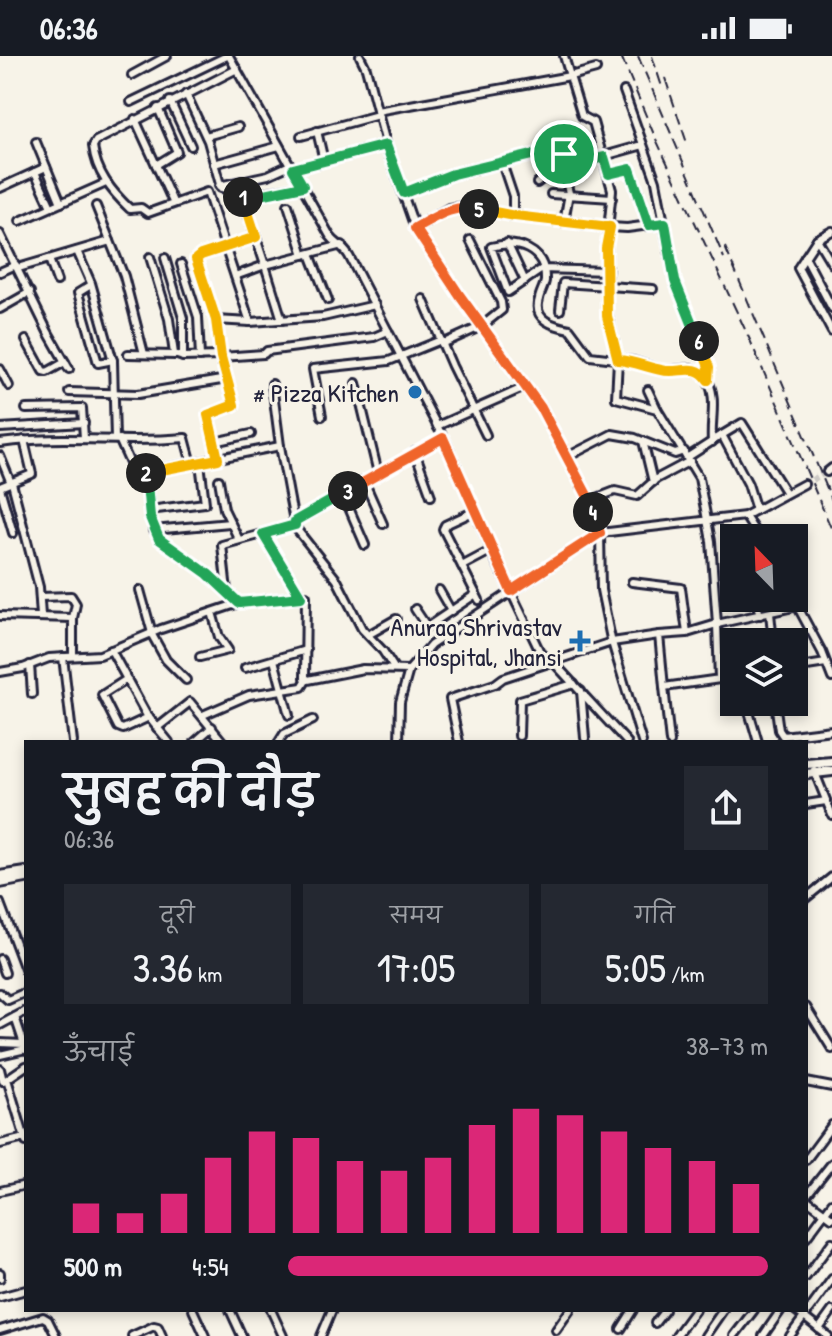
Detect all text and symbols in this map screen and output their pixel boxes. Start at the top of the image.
text: 06:36 [40,8,98,48]
pin [530,120,598,188]
icon: arrive [542,132,586,176]
pin: 1 [223,177,263,217]
text: 1 [239,182,247,212]
pin: 5 [459,189,499,229]
text: 5 [474,194,484,224]
pin: 6 [679,321,719,361]
text: 6 [695,326,703,356]
place label: # Pizza Kitchen [253,375,399,410]
marker: # Pizza Kitchen [406,383,424,401]
pin: 2 [126,453,166,493]
text: 2 [141,458,151,488]
pin: 3 [328,471,368,511]
text: 3 [343,476,353,506]
pin: 4 [573,492,613,532]
text: 4 [589,497,597,527]
north arrow [720,524,808,612]
map controls [720,524,808,716]
place label: Anurag Shrivastav Hospital, Jhansi [391,609,563,674]
button: layers [720,628,808,716]
marker: Anurag Shrivastav Hospital, Jhansi [569,630,591,652]
text: सुबह की दौड़ [64,761,318,821]
button: share [684,766,768,850]
text: 06:36 [64,821,114,856]
text: दूरी [160,900,195,930]
text: समय [390,900,442,930]
text: गति [635,900,675,930]
text: 3.36 [133,940,193,994]
text: 17:05 [377,940,455,994]
text: 5:05 [605,940,666,994]
text: km [193,959,222,989]
text: /km [666,959,704,989]
text: 38–73 m [686,1028,768,1063]
text: ऊँचाई [64,1034,134,1069]
text: 500 m [64,1249,122,1284]
text: 4:54 [192,1249,229,1284]

